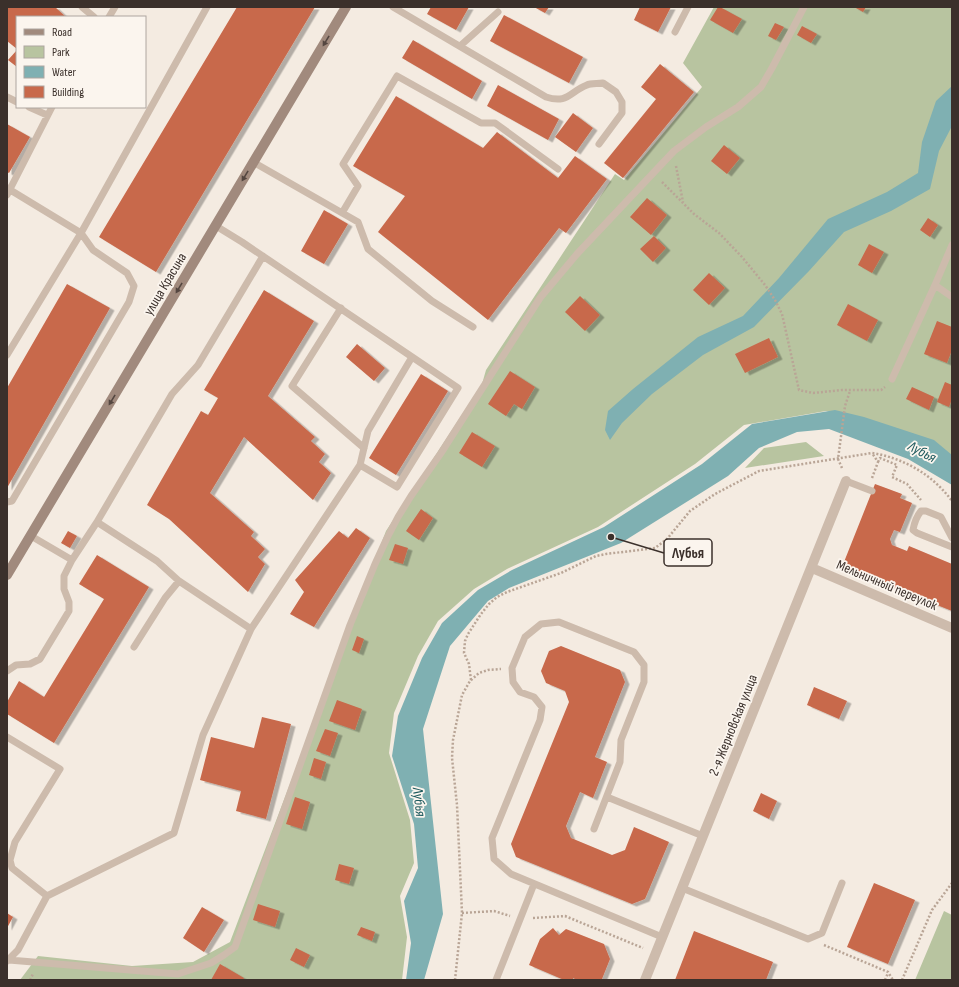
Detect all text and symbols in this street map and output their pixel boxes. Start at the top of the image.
legend [16,16,146,108]
text: Road [52,25,72,40]
one-way arrow [323,35,330,46]
text: Park [52,45,70,60]
text: Water [52,65,76,80]
text: Building [52,85,84,100]
one-way arrow [242,170,249,182]
street label: улица Красина [140,250,190,318]
one-way arrow [175,282,182,294]
one-way arrow [108,395,116,405]
water label: Лубья [904,436,940,467]
callout: Лубья [664,539,712,566]
text: Лубья [671,544,704,563]
street label: Мельничный переулок [834,556,941,614]
street label: 2-я Жерновская улица [705,672,761,778]
water label: Лубья [408,785,430,818]

